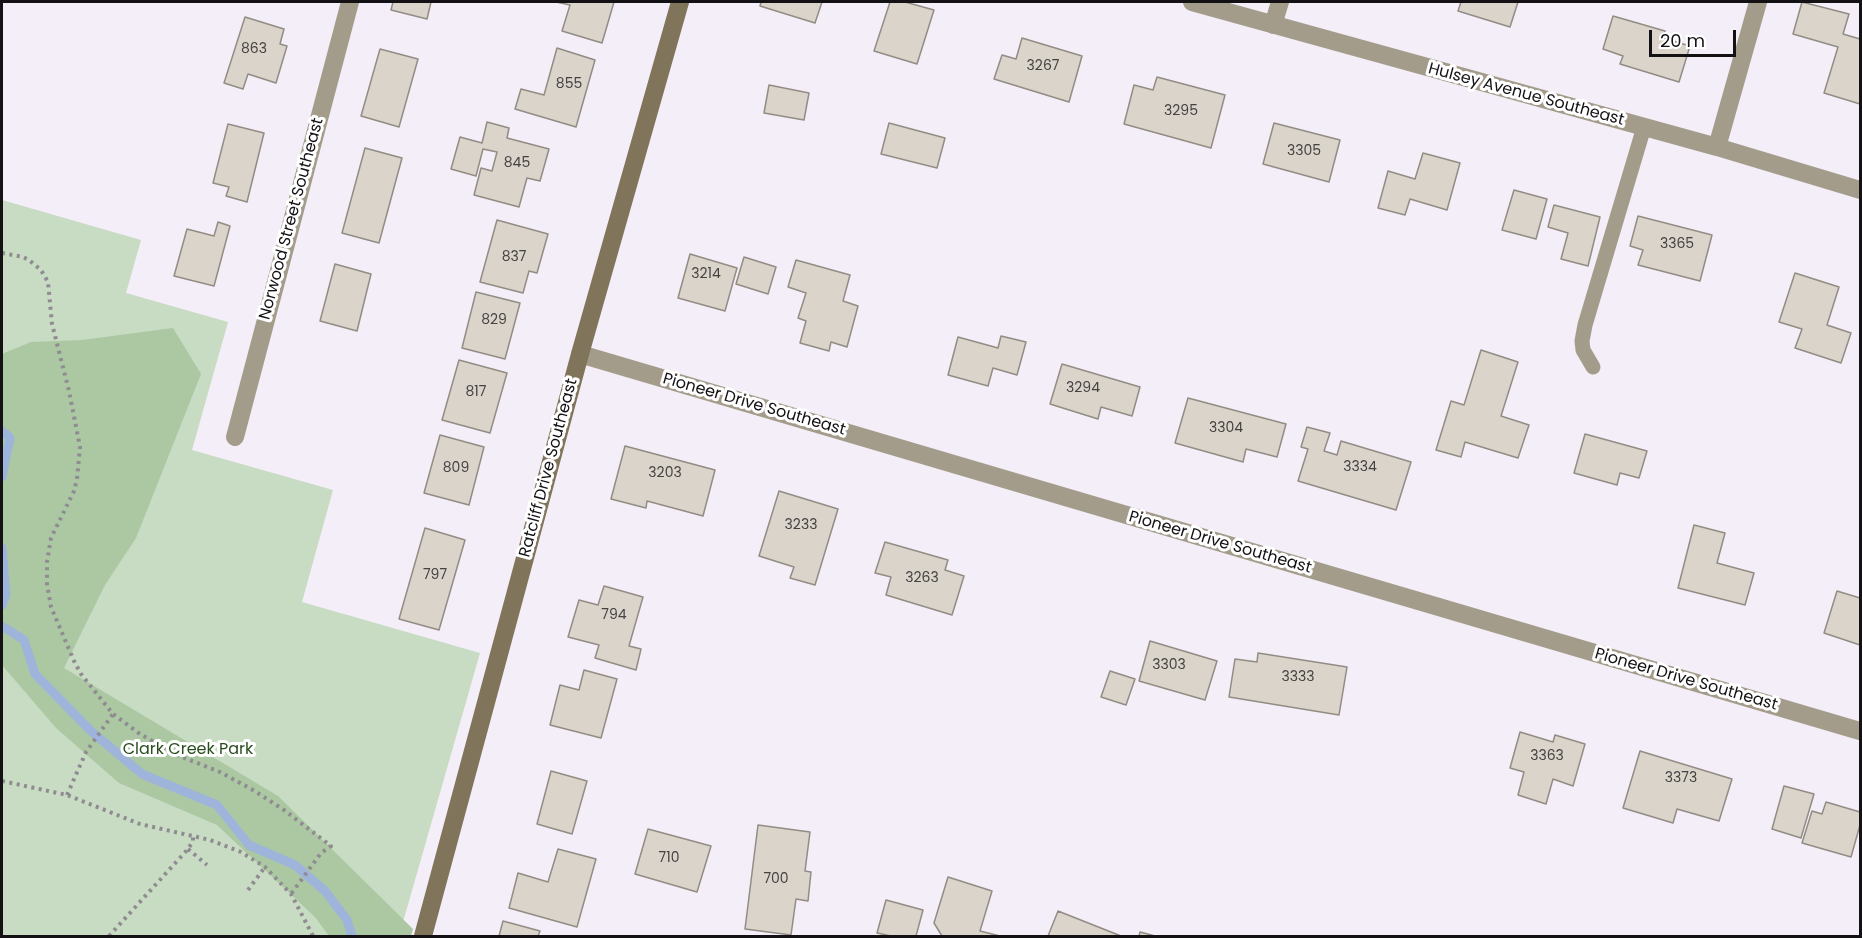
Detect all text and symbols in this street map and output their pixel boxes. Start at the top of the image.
scale bar [1652,18,1739,56]
text: 20 m [1660,28,1705,53]
house number: 863 [241,41,267,57]
house number: 3267 [1027,58,1059,74]
street label: Hulsey Avenue Southeast [1426,60,1626,130]
house number: 855 [556,76,582,92]
house number: 3295 [1164,103,1198,119]
street label: Norwood Street Southeast [256,116,328,322]
house number: 3305 [1287,143,1321,159]
house number: 845 [504,155,530,171]
house number: 3365 [1660,236,1694,252]
house number: 837 [502,249,526,265]
house number: 3214 [691,266,721,282]
house number: 829 [481,312,507,328]
street label: Pioneer Drive Southeast [661,370,847,440]
street label: Ratcliff Drive Southeast [516,377,582,559]
house number: 3294 [1066,380,1100,396]
house number: 817 [466,384,486,400]
house number: 3304 [1209,420,1243,436]
house number: 3334 [1343,459,1377,475]
house number: 809 [443,460,469,476]
house number: 3203 [648,465,682,481]
street label: Pioneer Drive Southeast [1127,508,1313,578]
house number: 3233 [785,517,817,533]
house number: 797 [423,567,447,583]
house number: 3263 [905,570,939,586]
house number: 794 [601,607,627,623]
street label: Pioneer Drive Southeast [1593,645,1779,715]
house number: 3303 [1152,657,1186,673]
house number: 3333 [1282,669,1314,685]
park label: Clark Creek Park [123,740,253,760]
house number: 3363 [1530,748,1564,764]
house number: 3373 [1665,770,1697,786]
house number: 710 [659,850,679,866]
house number: 700 [763,871,789,887]

